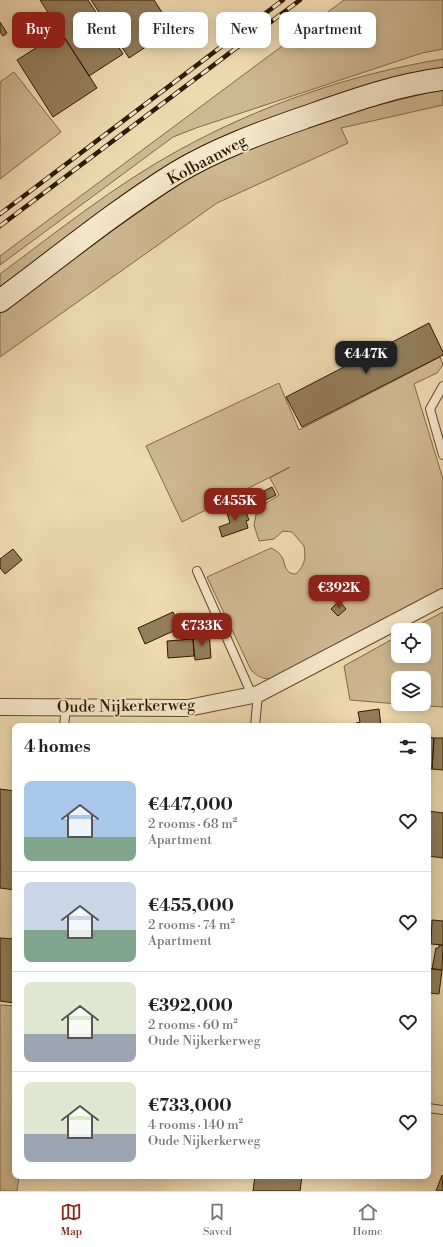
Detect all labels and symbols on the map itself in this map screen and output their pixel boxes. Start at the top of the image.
street label: Kolbaanweg [164,130,251,189]
pin: €447K [338,341,394,375]
pin: €455K [207,488,263,522]
pin: €392K [311,575,367,609]
pin: €733K [174,613,230,647]
street label: Oude Nijkerkerweg [57,695,196,717]

